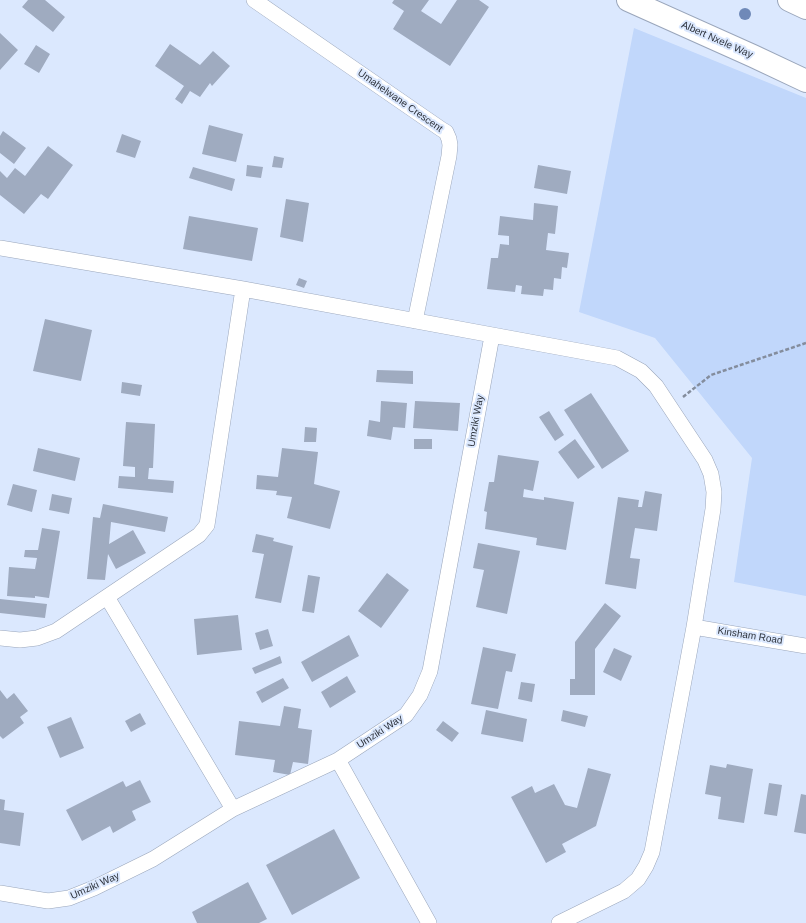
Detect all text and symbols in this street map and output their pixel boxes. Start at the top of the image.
street label: Albert Nxele Way [679,19,755,61]
street label: Umahelwane Crescent [355,67,445,135]
street label: Umziki Way [466,394,486,448]
street label: Kinsham Road [717,625,783,647]
street label: Umziki Way [355,713,405,751]
street label: Umziki Way [69,870,121,902]

